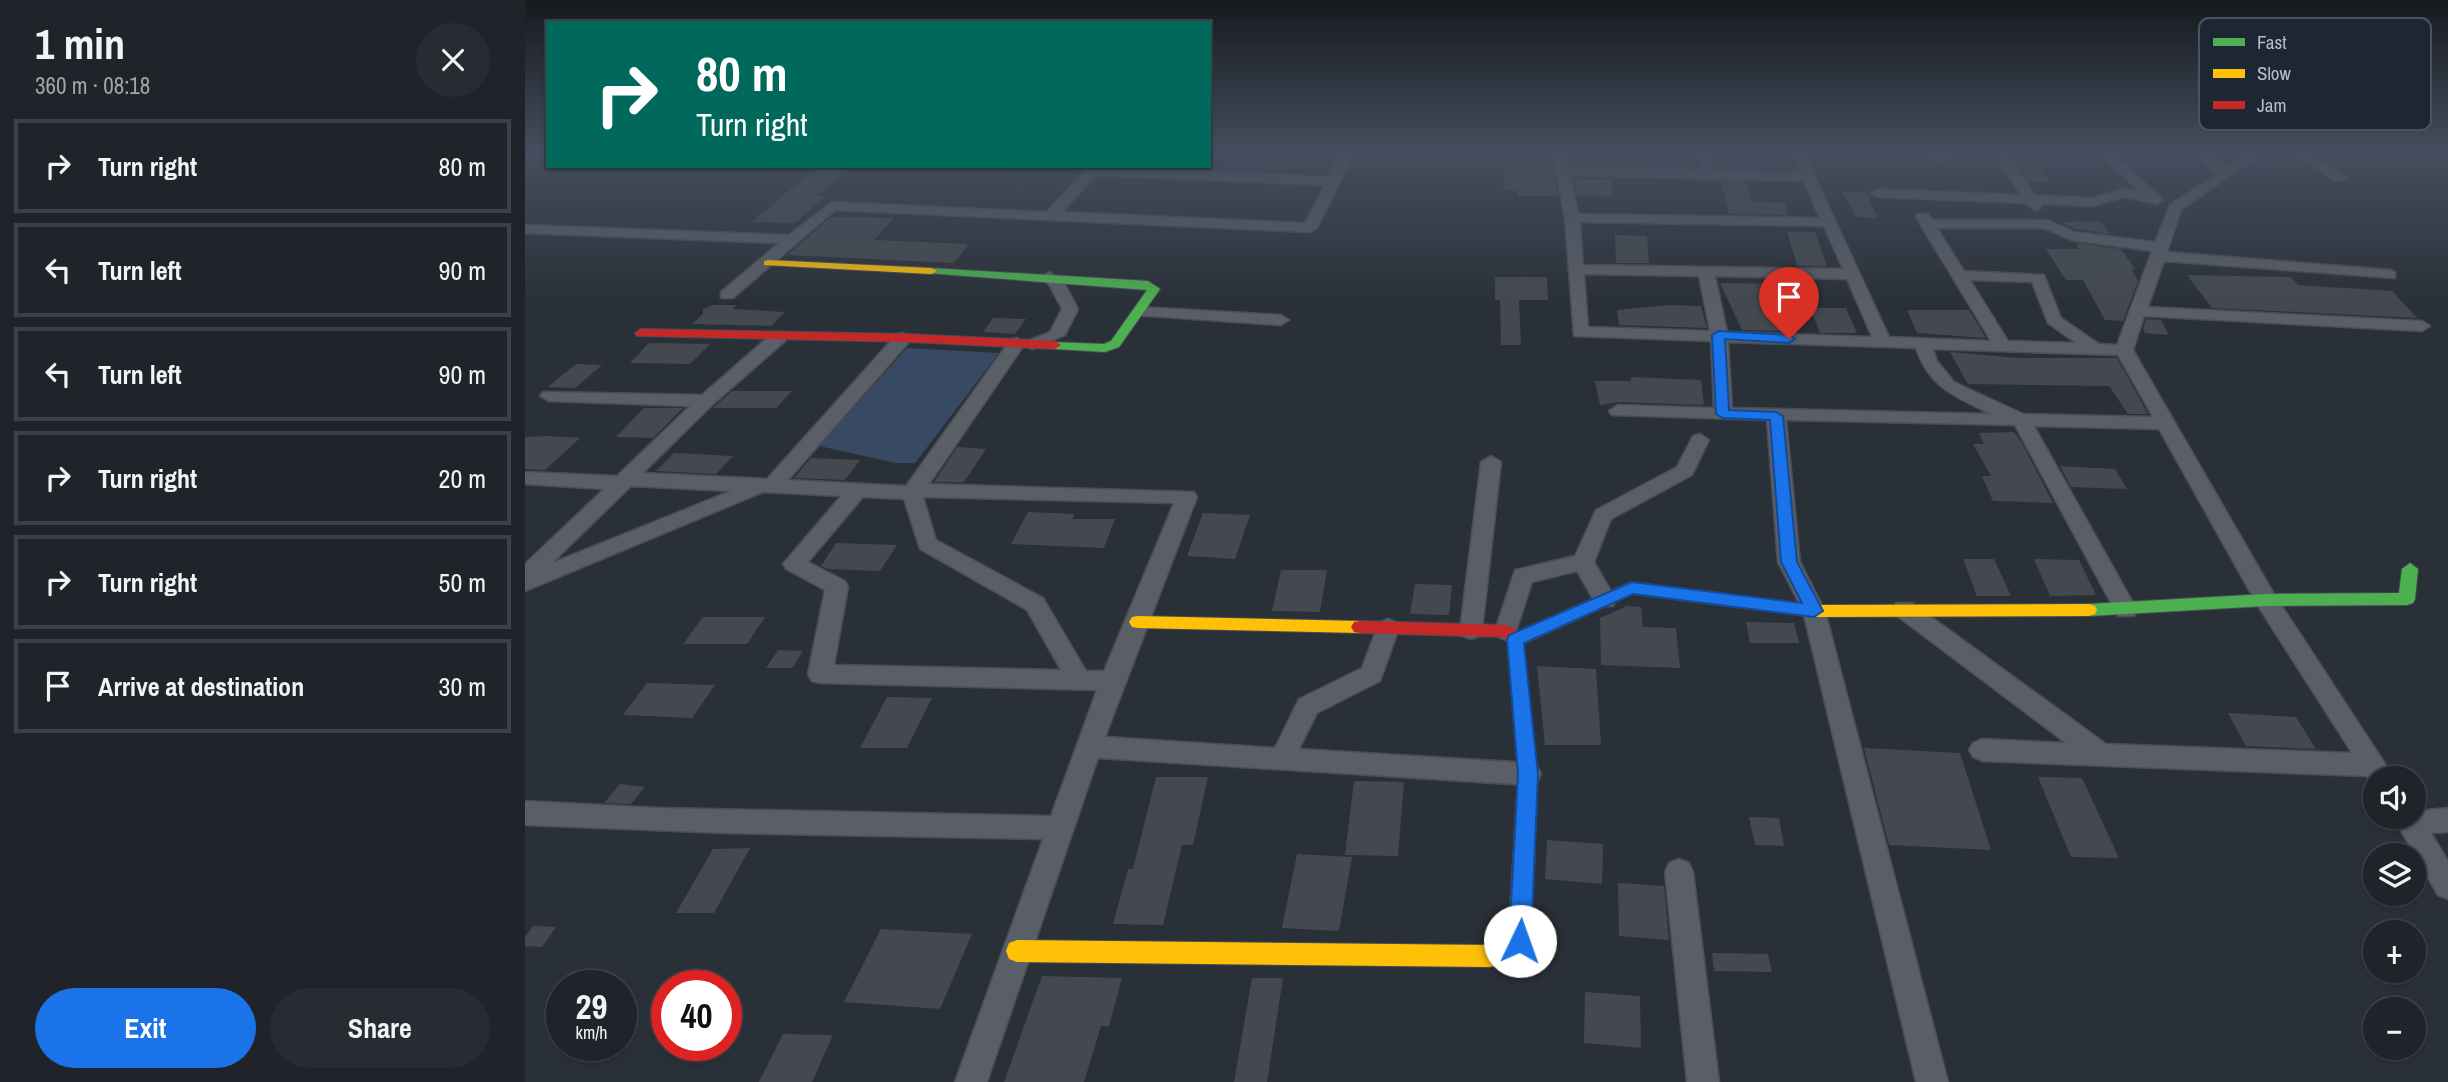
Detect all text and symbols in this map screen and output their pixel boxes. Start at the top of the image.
text: 1 min [35,16,125,72]
legend [2199,18,2431,130]
button: close [416,23,490,97]
text: Fast [2257,29,2287,55]
text: 80 m [696,40,788,106]
icon: right [581,49,672,140]
text: Slow [2257,60,2292,86]
text: 360 m · 08:18 [35,70,150,101]
text: Jam [2257,92,2286,118]
text: Turn right [696,103,808,146]
icon: right [39,147,77,185]
text: Turn right [98,149,197,184]
text: 80 m [439,149,486,184]
icon: left [39,251,77,289]
text: Turn left [98,253,182,288]
text: 90 m [439,253,486,288]
pin [1759,267,1819,339]
icon: arrive [1770,278,1808,316]
icon: left [39,355,77,393]
text: Turn left [98,357,182,392]
text: 90 m [439,357,486,392]
icon: right [39,459,77,497]
text: Turn right [98,461,197,496]
text: 20 m [439,461,486,496]
icon: right [39,563,77,601]
text: Turn right [98,565,197,600]
text: 50 m [439,565,486,600]
icon: arrive [39,667,77,705]
text: Arrive at destination [98,669,304,704]
text: 30 m [439,669,486,704]
map controls [2363,766,2426,1060]
button: sound [2363,766,2426,829]
button: layers [2363,843,2426,906]
position arrow [1483,904,1557,978]
button: + [2363,920,2426,983]
speed limit sign: 40 [651,970,742,1061]
text: 29 [576,983,607,1030]
button: Exit [35,988,256,1068]
button: Share [270,988,490,1068]
button: − [2363,997,2426,1060]
text: km/h [576,1020,608,1045]

